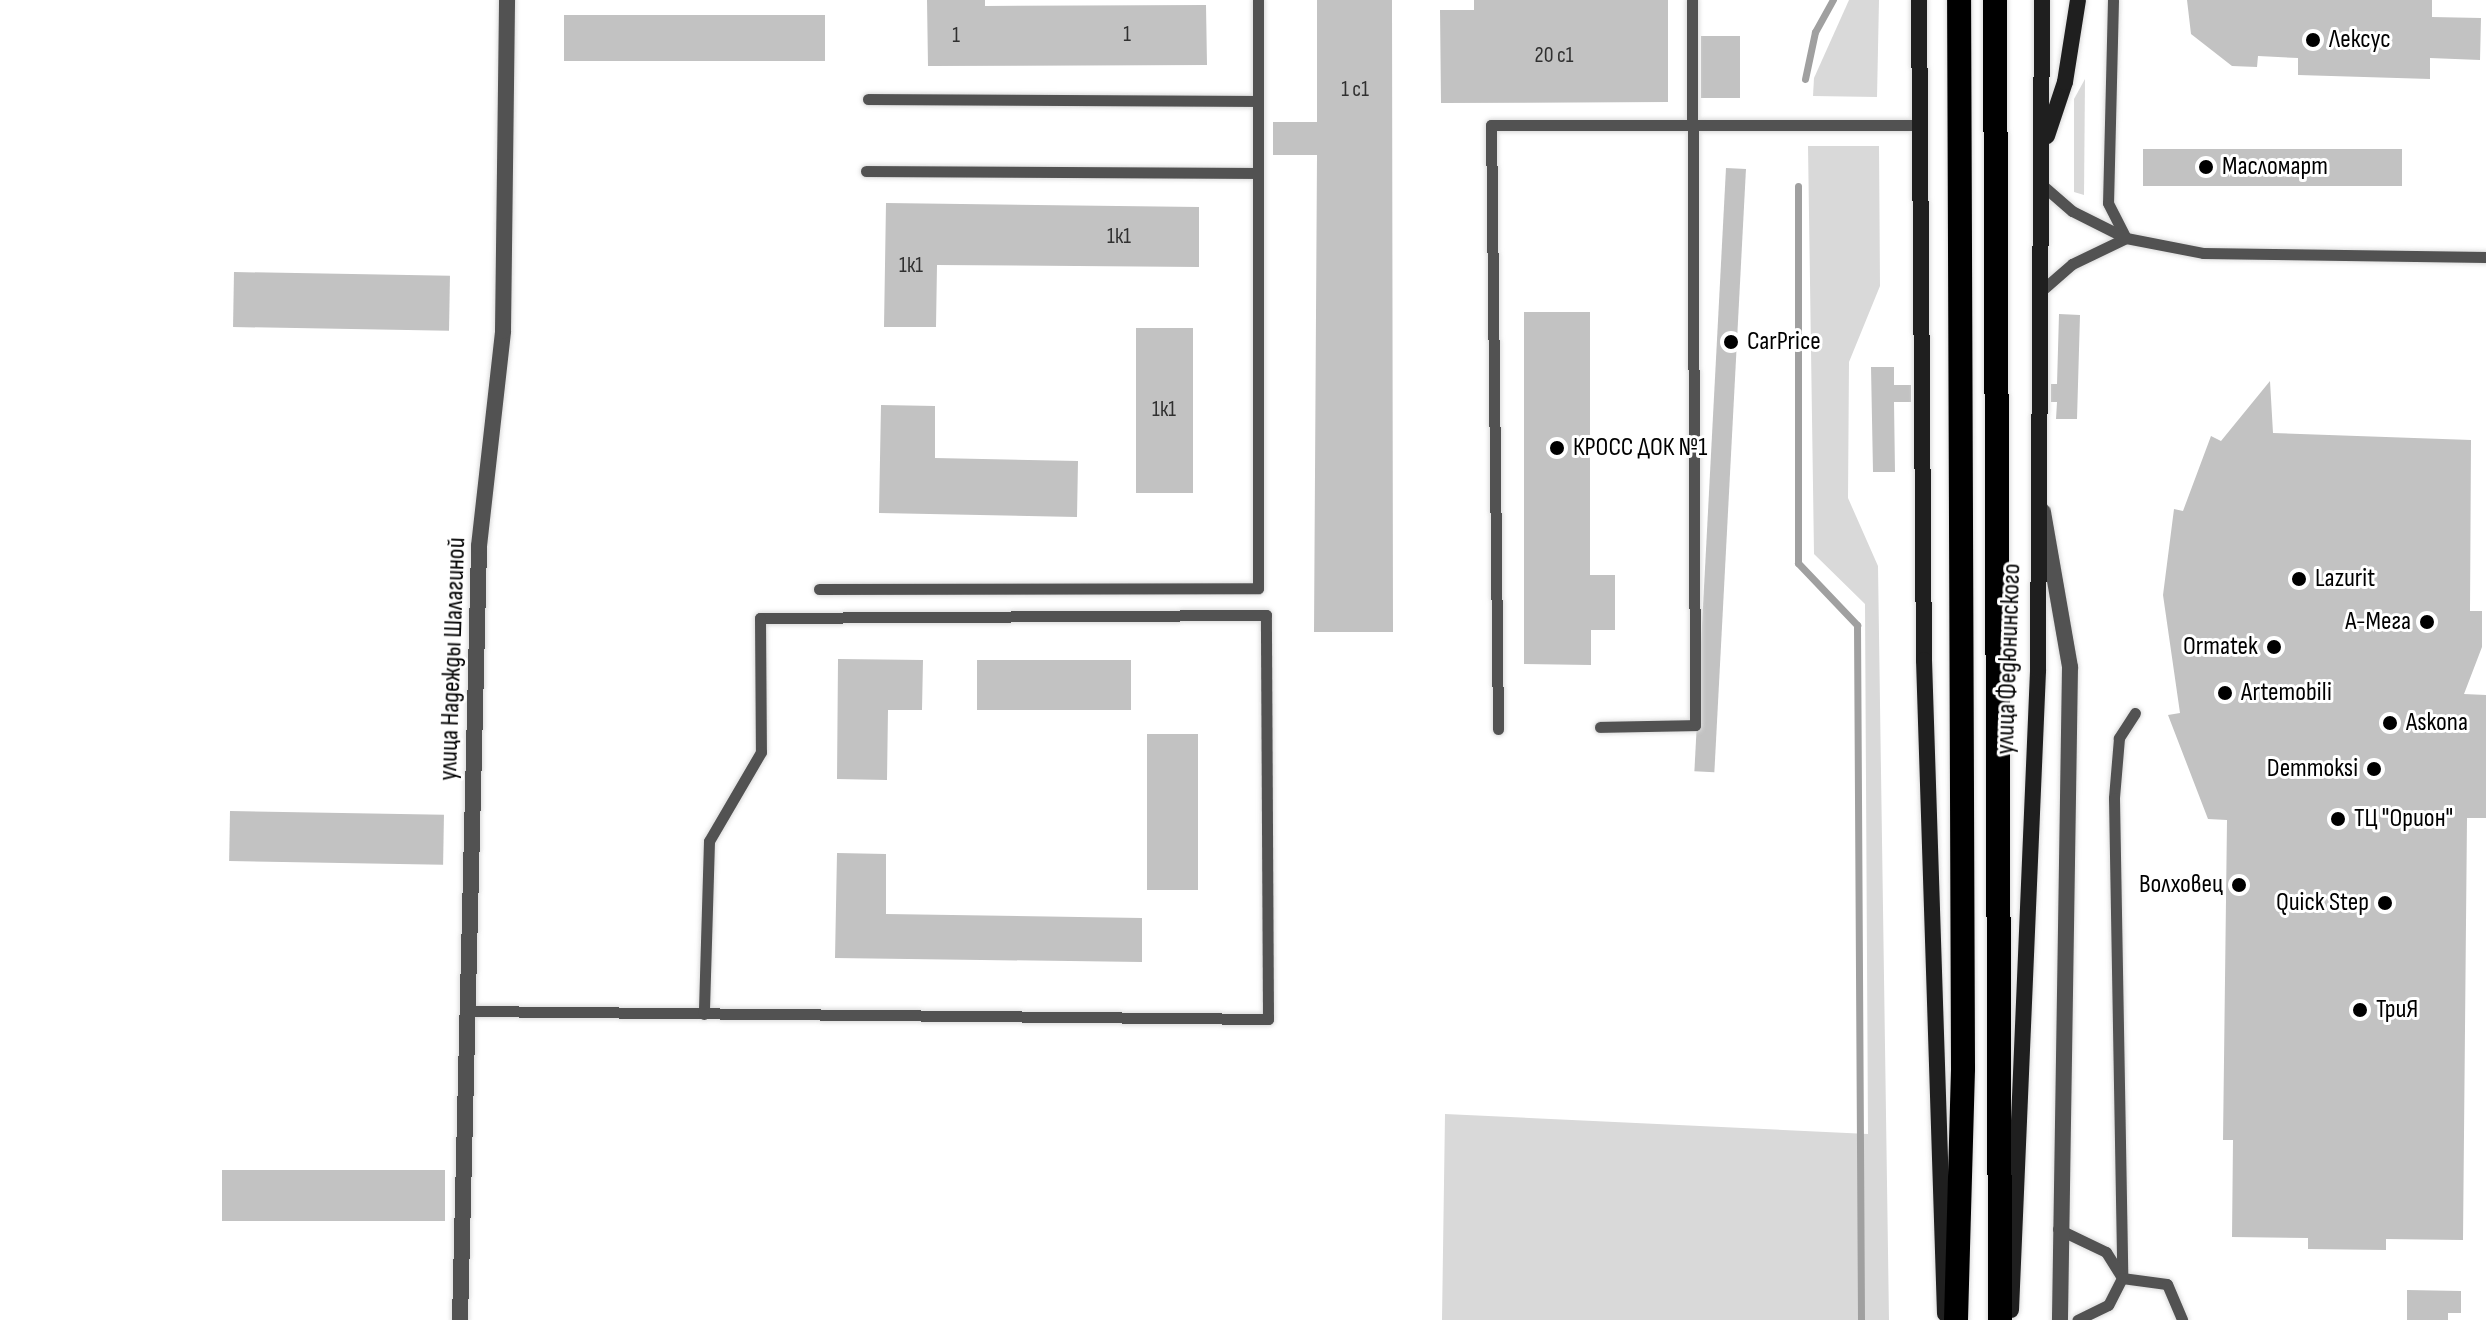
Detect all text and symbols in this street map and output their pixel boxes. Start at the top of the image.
house number: 1 [1123,22,1131,48]
house number: 1 [952,23,960,49]
place label: Лексус [2329,24,2391,56]
marker: Лексус [2304,31,2322,49]
house number: 20 с1 [1535,43,1573,69]
house number: 1 с1 [1341,77,1369,103]
place label: Масломарт [2222,151,2328,183]
marker: Масломарт [2197,158,2215,176]
house number: 1к1 [1107,224,1131,250]
house number: 1к1 [899,253,923,279]
place label: CarPrice [1747,326,1821,358]
marker: CarPrice [1722,333,1740,351]
house number: 1к1 [1152,397,1176,423]
place label: КРОСС ДОК №1 [1573,432,1707,464]
marker: КРОСС ДОК №1 [1548,439,1566,457]
street label: улица Надежды Шалагиной [433,537,473,781]
street label: улица Федюнинского [1990,563,2028,755]
place label: Lazurit [2315,563,2375,595]
marker: Lazurit [2290,570,2308,588]
place label: А-Мега [2345,606,2411,638]
marker: А-Мега [2418,613,2436,631]
place label: Ormatek [2183,631,2258,663]
marker: Ormatek [2265,638,2283,656]
place label: Artemobili [2241,677,2332,709]
marker: Artemobili [2216,684,2234,702]
place label: Askona [2406,707,2468,739]
marker: Askona [2381,714,2399,732]
place label: Demmoksi [2267,753,2358,785]
marker: Demmoksi [2365,760,2383,778]
place label: ТЦ "Орион" [2354,803,2453,835]
marker: ТЦ "Орион" [2329,810,2347,828]
place label: Волховец [2139,869,2223,901]
marker: Волховец [2230,876,2248,894]
place label: Quick Step [2276,887,2369,919]
marker: Quick Step [2376,894,2394,912]
place label: ТриЯ [2376,994,2418,1026]
marker: ТриЯ [2351,1001,2369,1019]

